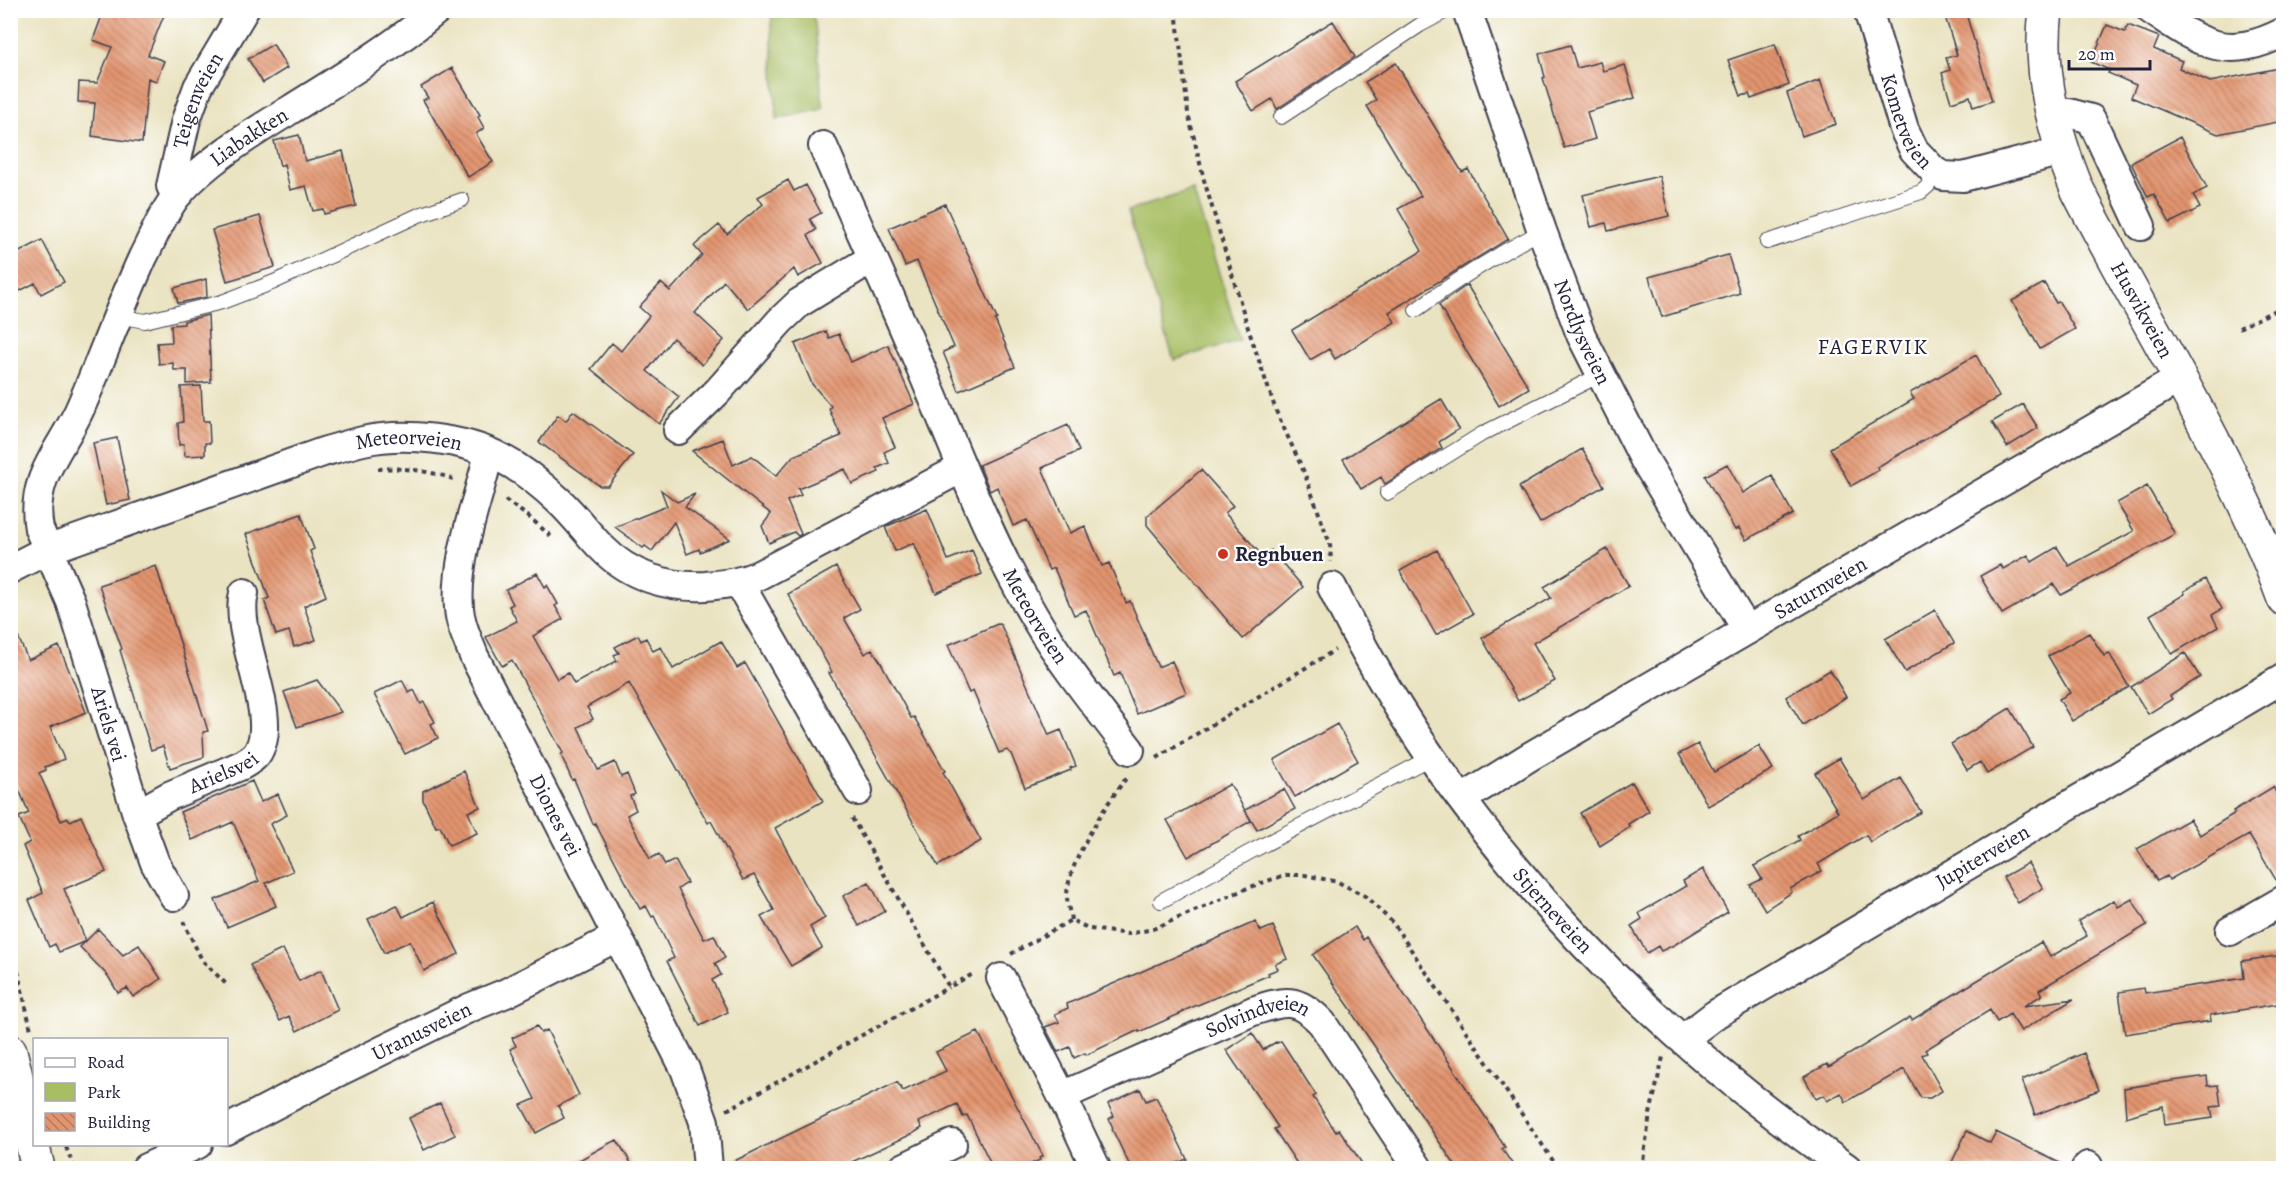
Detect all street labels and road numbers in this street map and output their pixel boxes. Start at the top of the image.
street label: Teigenveien [166,47,230,151]
street label: Kometveien [1874,70,1939,175]
street label: Liabakken [204,101,293,173]
street label: Husvikveien [2104,256,2180,363]
street label: Nordlysveien [1547,275,1618,389]
street label: Meteorveien [353,423,465,457]
street label: Saturnveien [1769,550,1872,626]
street label: Meteorveien [996,563,1075,670]
street label: Ariels vei [84,682,134,765]
street label: Arielsvei [183,745,265,800]
street label: Diones vei [523,769,588,861]
street label: Jupiterveien [1930,818,2035,895]
street label: Stjerneveien [1507,861,1599,960]
street label: Solvindveien [1201,989,1316,1044]
street label: Uranusveien [367,995,476,1068]

